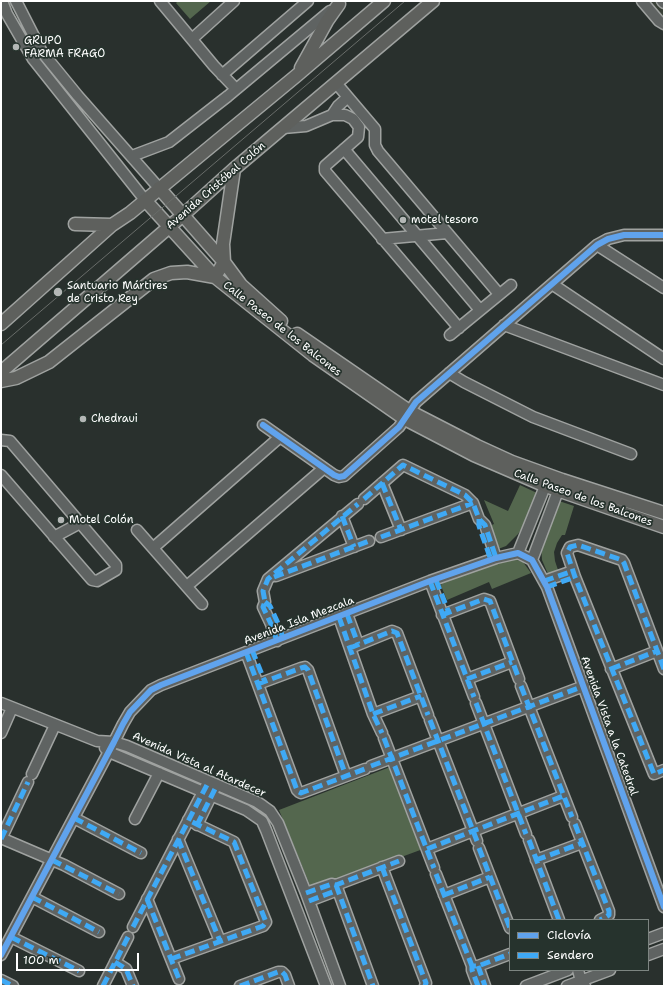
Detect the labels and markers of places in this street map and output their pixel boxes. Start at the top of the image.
place label: GRUPO FARMA FRAGO [24,34,105,60]
marker: GRUPO FARMA FRAGO [11,42,21,52]
place label: motel tesoro [411,213,478,227]
marker: motel tesoro [398,215,408,225]
place label: Santuario Mártires de Cristo Rey [67,279,168,305]
marker: Santuario Mártires de Cristo Rey [52,286,64,298]
place label: Chedraui [91,412,138,426]
marker: Chedraui [78,414,88,424]
place label: Motel Colón [69,513,133,527]
marker: Motel Colón [56,515,66,525]

